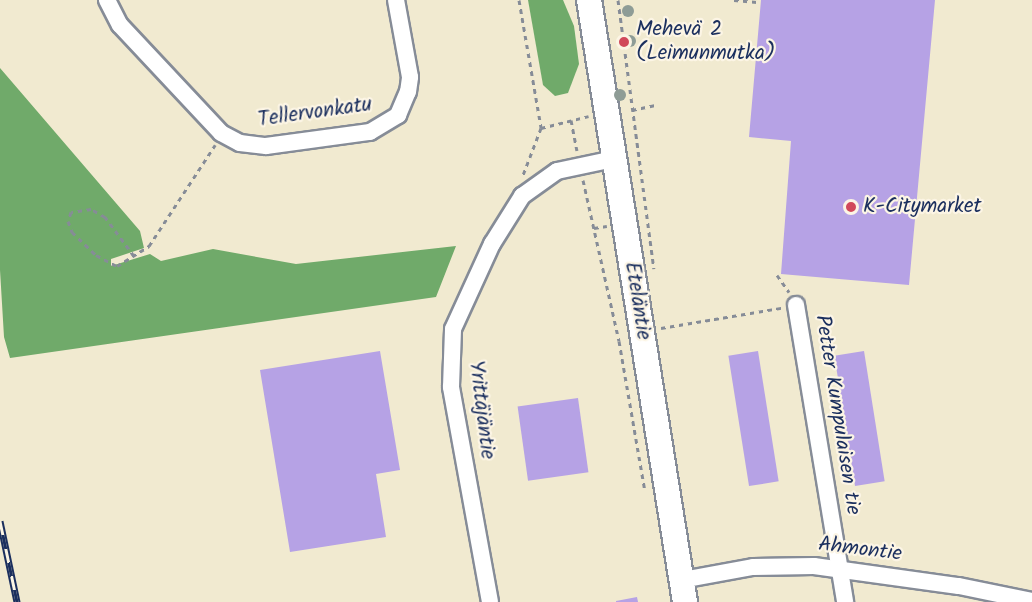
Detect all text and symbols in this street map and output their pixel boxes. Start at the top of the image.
place label: Mehevä 2 (Leimunmutka) [636,17,775,67]
marker: Mehevä 2 (Leimunmutka) [617,35,631,49]
street label: Tellervonkatu [256,93,374,133]
place label: K-Citymarket [863,194,982,220]
marker: K-Citymarket [844,200,858,214]
street label: Eteläntie [618,260,656,342]
street label: Petter Kumpulaisen tie [809,313,865,517]
street label: Yrittäjäntie [462,359,500,461]
street label: Ahmontie [817,532,903,568]

